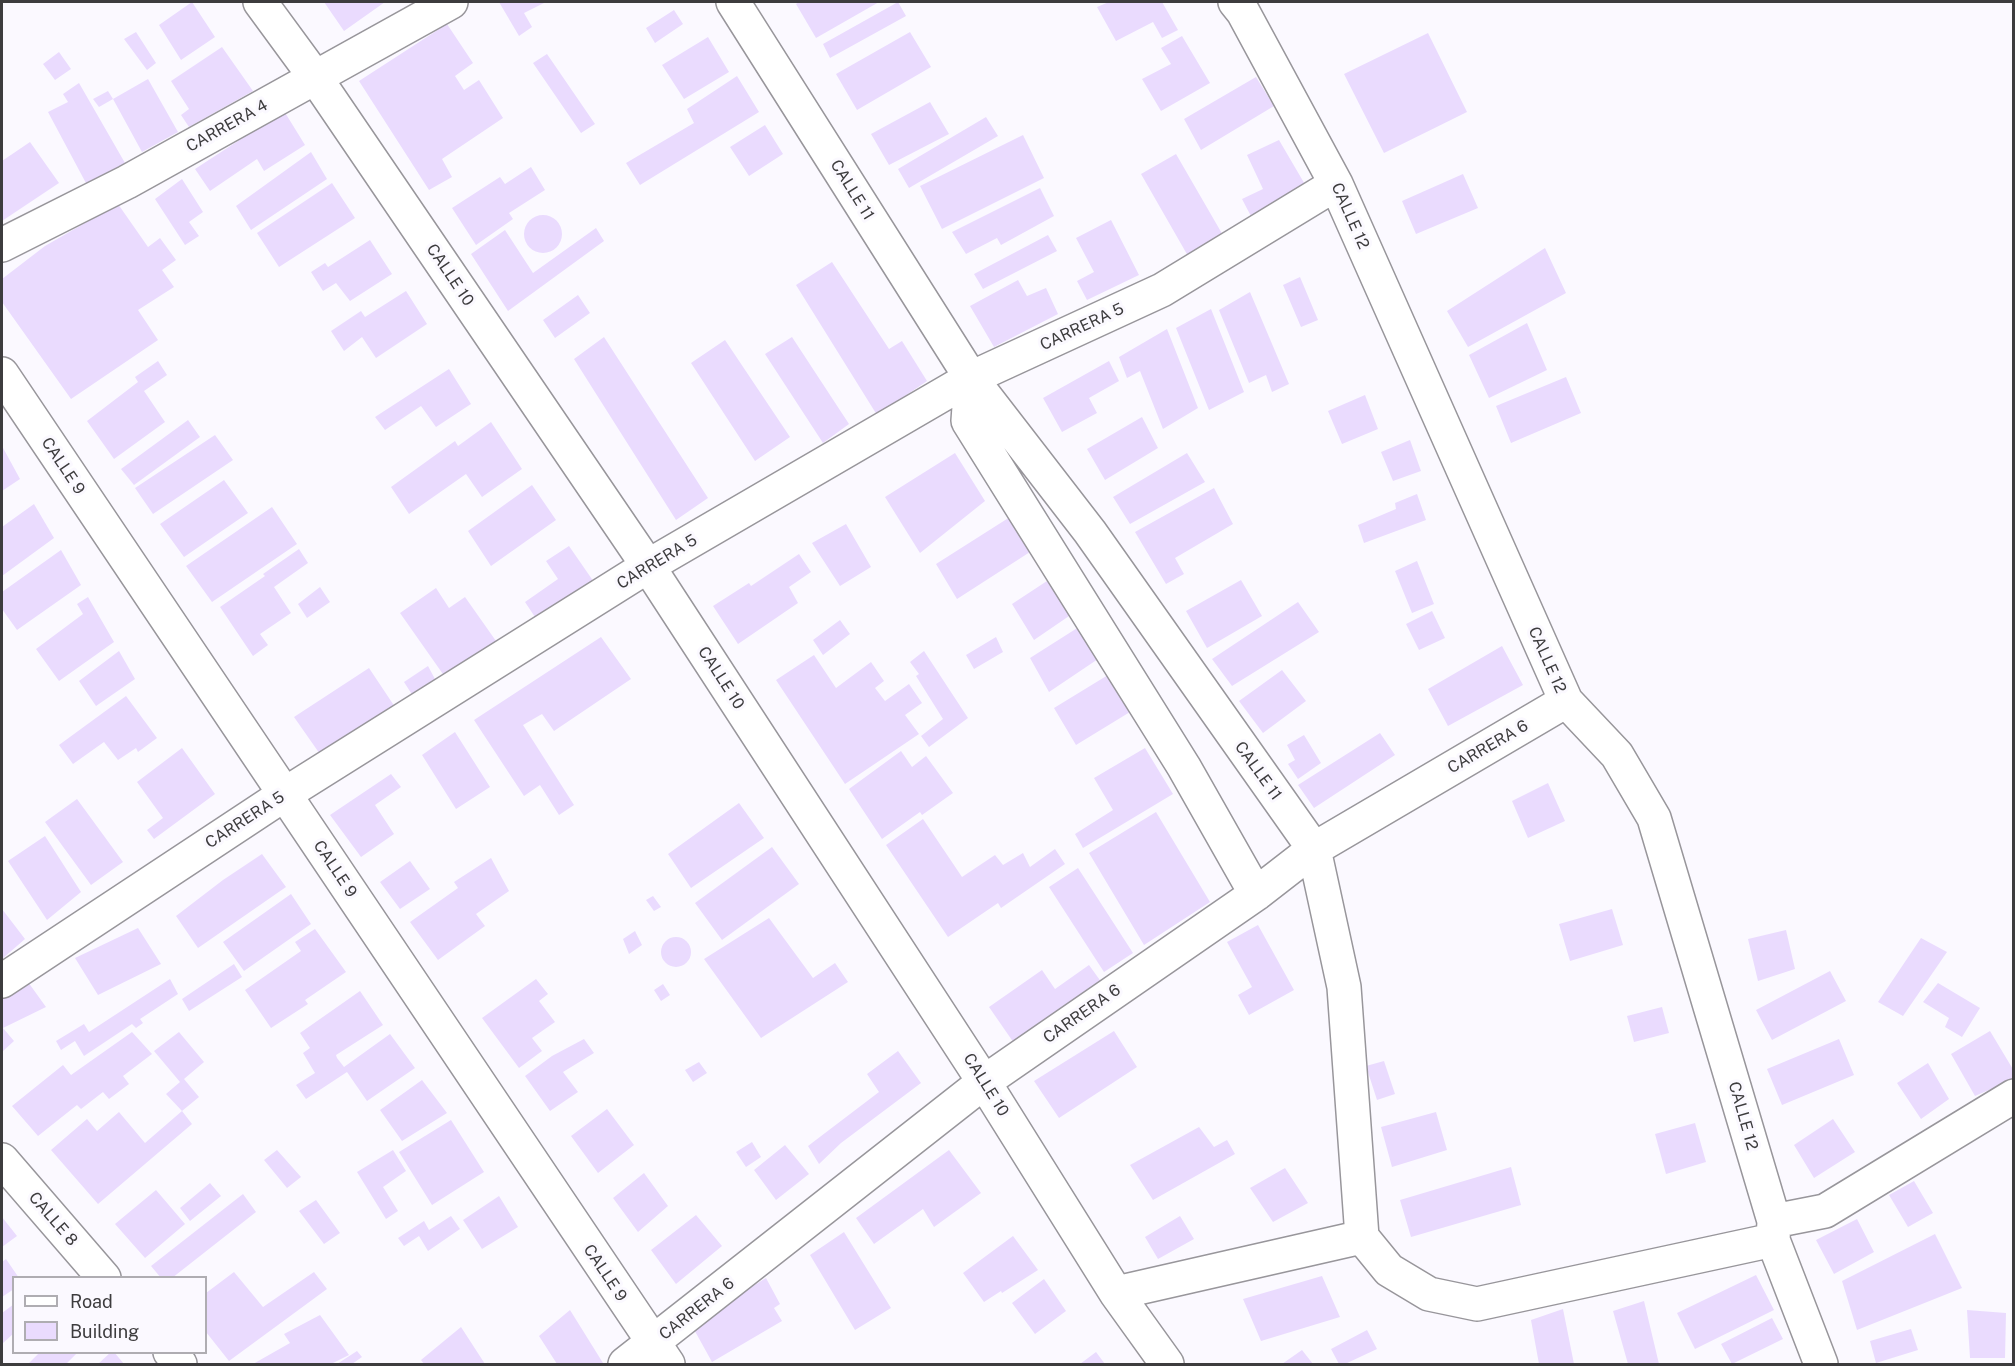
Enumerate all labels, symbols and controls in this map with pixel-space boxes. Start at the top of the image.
street label: CARRERA 4 [183,96,271,156]
street label: CALLE 11 [826,156,878,224]
street label: CALLE 12 [1327,180,1373,252]
street label: CALLE 10 [422,240,478,310]
street label: CARRERA 5 [1037,299,1127,355]
street label: CALLE 9 [37,434,89,498]
street label: CARRERA 5 [613,531,701,593]
street label: CALLE 12 [1524,624,1570,696]
street label: CALLE 10 [694,643,748,713]
street label: CARRERA 6 [1444,716,1532,778]
street label: CALLE 11 [1230,738,1286,804]
street label: CARRERA 5 [202,787,288,853]
street label: CALLE 9 [309,837,361,901]
street label: CARRERA 6 [1040,980,1124,1048]
street label: CALLE 10 [959,1050,1013,1120]
street label: CALLE 12 [1724,1079,1762,1153]
street label: CALLE 8 [24,1188,82,1250]
street label: CALLE 9 [579,1241,631,1305]
street label: CARRERA 6 [656,1274,738,1344]
legend [12,1276,207,1354]
text: Road [70,1291,113,1312]
text: Building [70,1321,139,1342]

